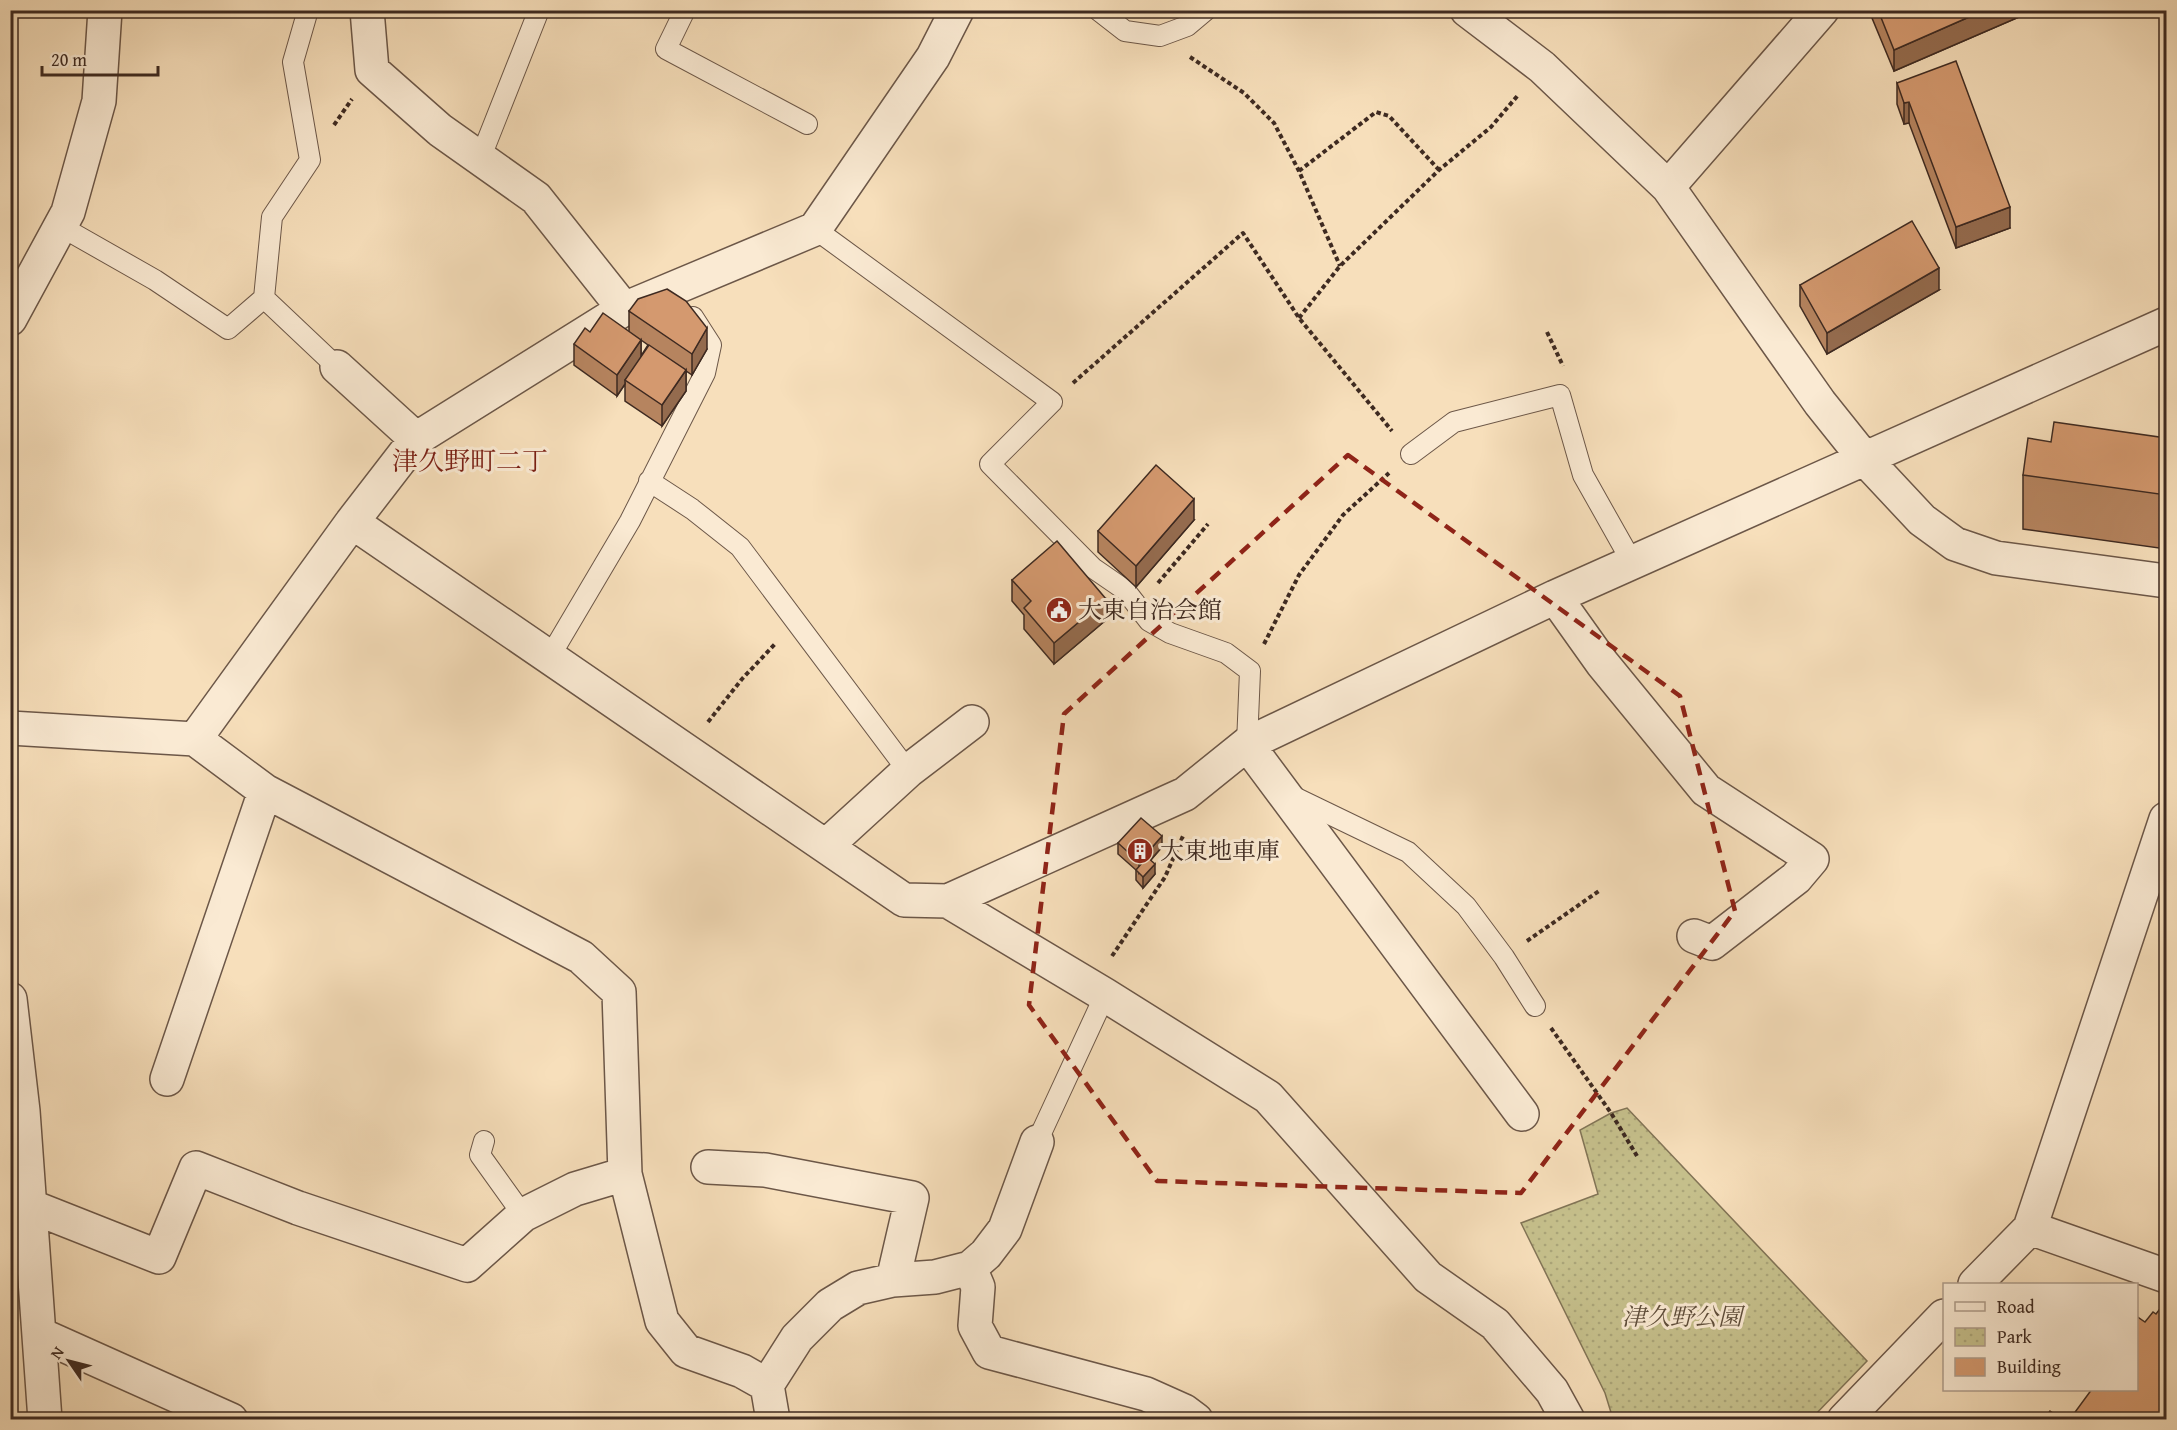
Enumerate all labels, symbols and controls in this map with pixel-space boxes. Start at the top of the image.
scale bar [42,39,158,77]
text: 20 m [51,46,87,73]
district label: 津久野町二丁 [392,441,548,480]
place label: 大東自治会館 [1078,592,1222,627]
public building icon: 大東自治会館 [1044,595,1074,625]
place label: 大東地車庫 [1160,833,1280,868]
building icon: 大東地車庫 [1125,836,1155,866]
legend [1943,1283,2138,1391]
text: Road [1997,1293,2035,1320]
park label: 津久野公園 [1622,1299,1746,1334]
text: Park [1997,1323,2033,1350]
north arrow [39,1331,99,1391]
text: N [44,1341,70,1364]
text: Building [1997,1353,2061,1380]

